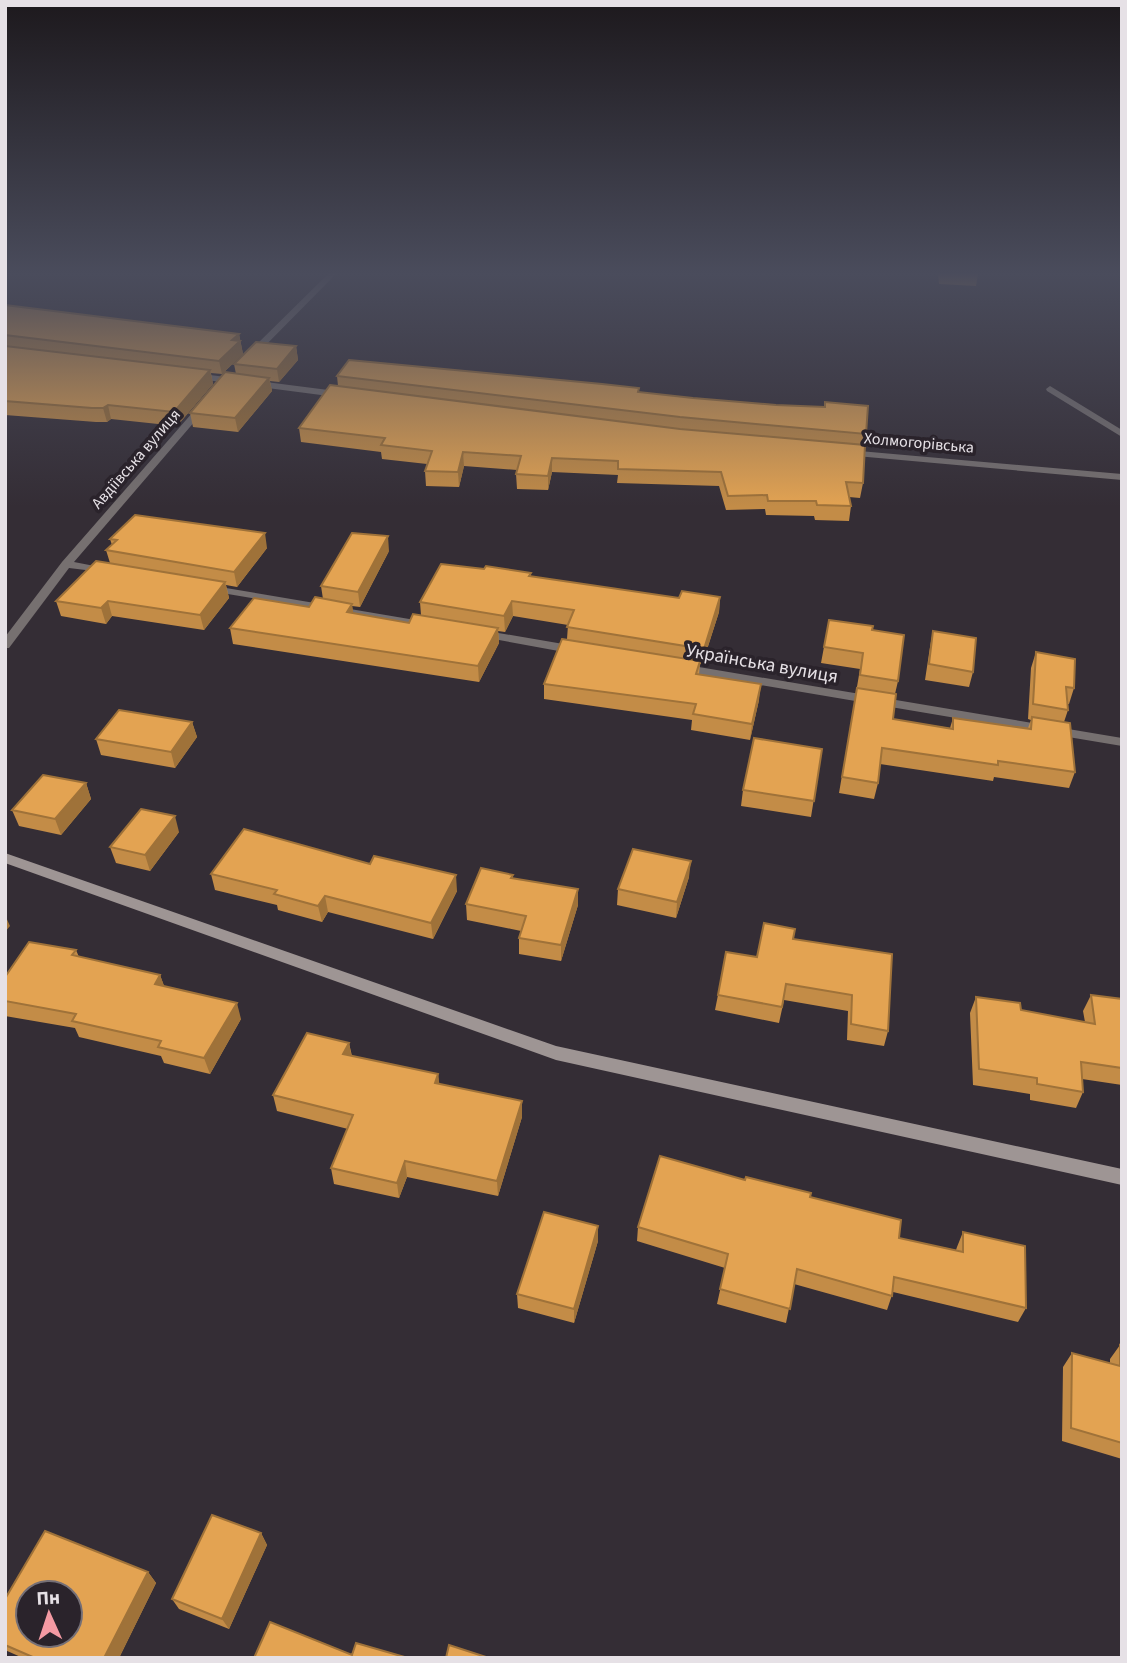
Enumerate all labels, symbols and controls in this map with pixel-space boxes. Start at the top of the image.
street label: Авдіївська вулиця [86,404,186,514]
street label: Холмогорівська [863,427,975,459]
street label: Українська вулиця [684,637,840,691]
north arrow [14,1579,84,1649]
text: Пн [36,1584,61,1613]

